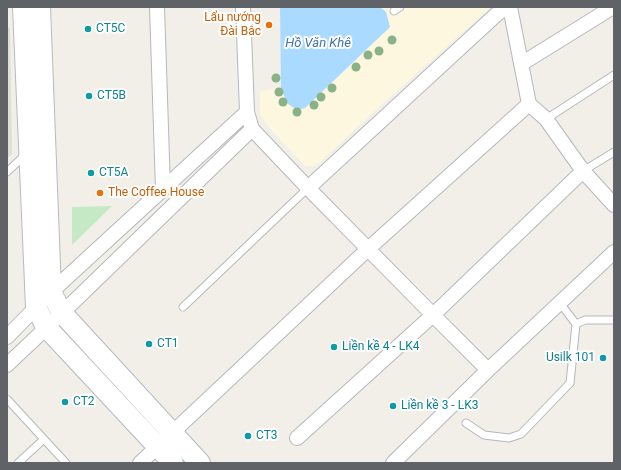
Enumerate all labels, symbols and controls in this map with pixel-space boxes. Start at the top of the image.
place label: Lẩu nướng Đài Bắc [204,11,261,39]
marker: Lẩu nướng Đài Bắc [264,20,274,30]
place label: CT5C [96,22,125,36]
marker: CT5C [83,24,93,34]
water label: Hồ Văn Khê [285,36,351,52]
place label: CT5B [97,89,126,103]
marker: CT5B [84,91,94,101]
place label: CT5A [99,166,128,180]
marker: CT5A [86,168,96,178]
place label: The Coffee House [108,186,204,200]
marker: The Coffee House [95,188,105,198]
place label: CT1 [157,337,179,351]
marker: CT1 [144,339,154,349]
place label: Liền kề 4 - LK4 [342,340,419,354]
marker: Liền kề 4 - LK4 [329,342,339,352]
place label: Usilk 101 [546,351,595,365]
marker: Usilk 101 [598,353,608,363]
place label: CT2 [73,395,95,409]
marker: CT2 [60,397,70,407]
place label: Liền kề 3 - LK3 [401,399,478,413]
marker: Liền kề 3 - LK3 [388,401,398,411]
place label: CT3 [256,429,278,443]
marker: CT3 [243,431,253,441]

